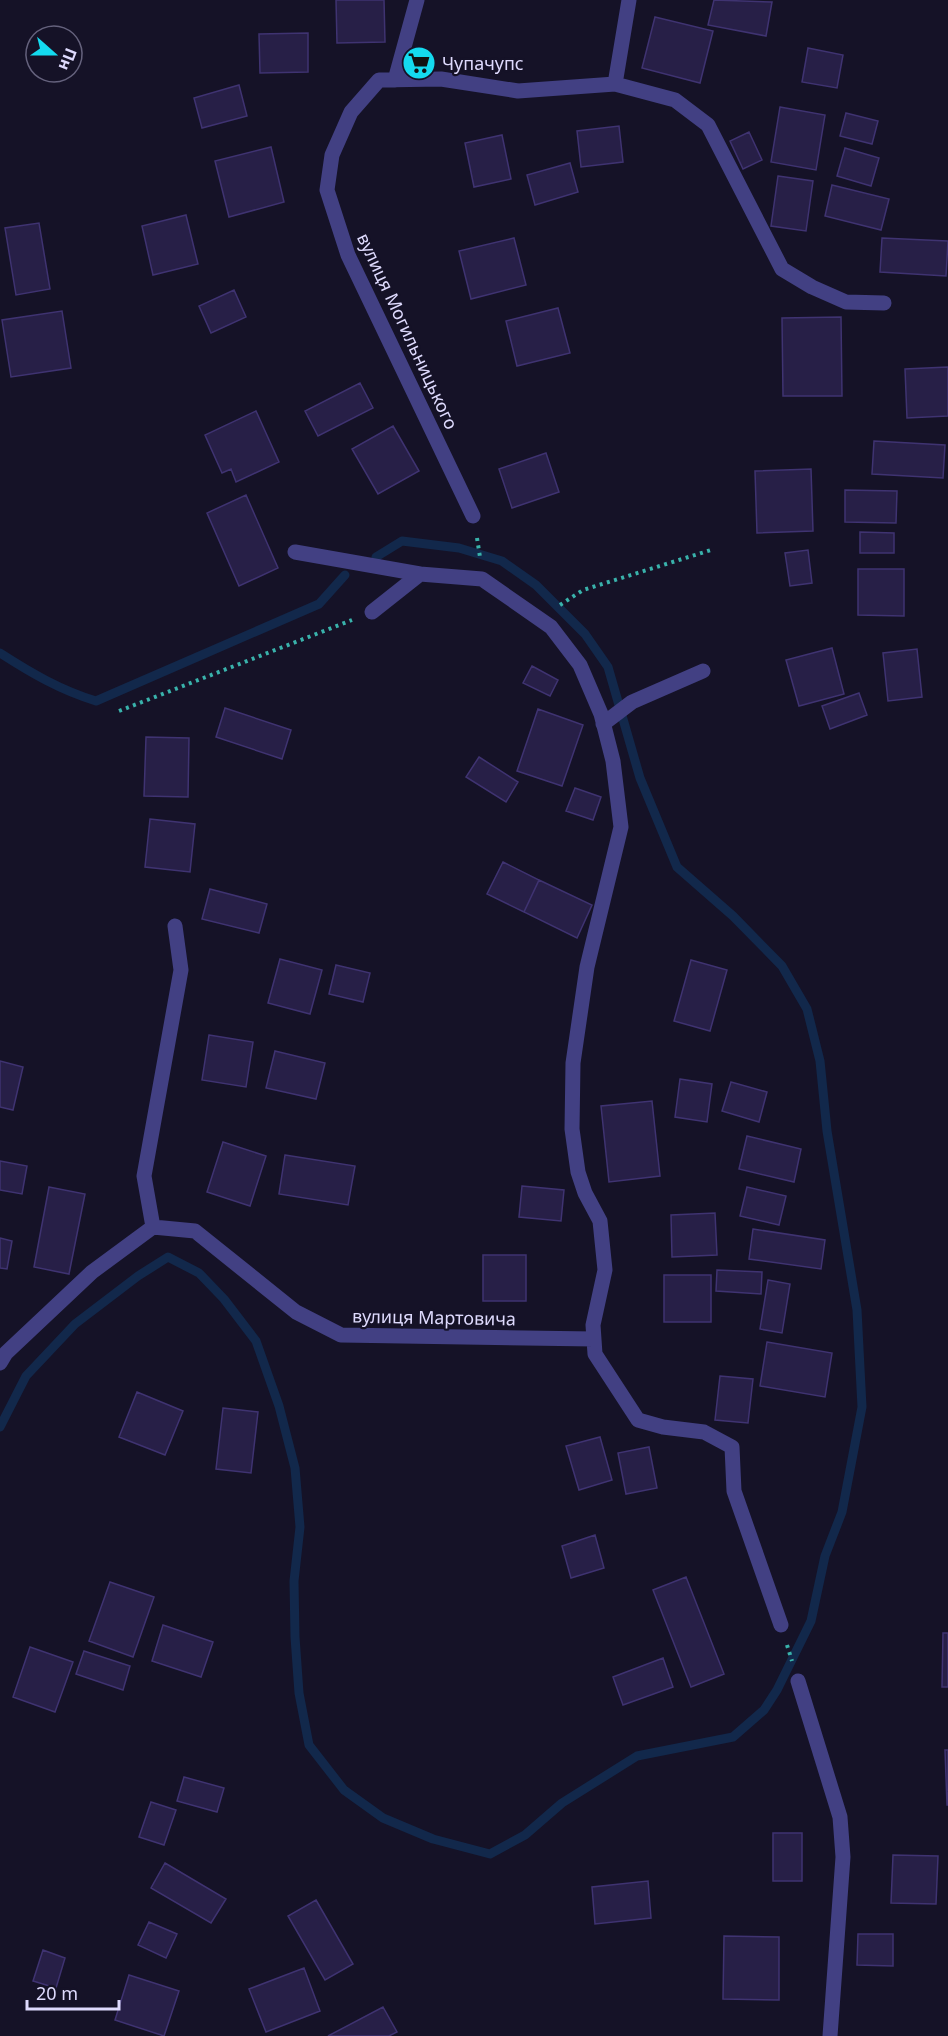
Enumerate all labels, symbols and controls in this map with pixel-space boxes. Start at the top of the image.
north arrow [24,24,84,84]
text: Пн [54,45,82,74]
supermarket icon: Чупачупс [401,45,437,81]
place label: Чупачупс [442,51,524,75]
street label: вулиця Могильницького [352,229,464,433]
street label: вулиця Мартовича [352,1304,516,1330]
scale bar [27,1973,118,2011]
text: 20 m [36,1981,78,2005]

